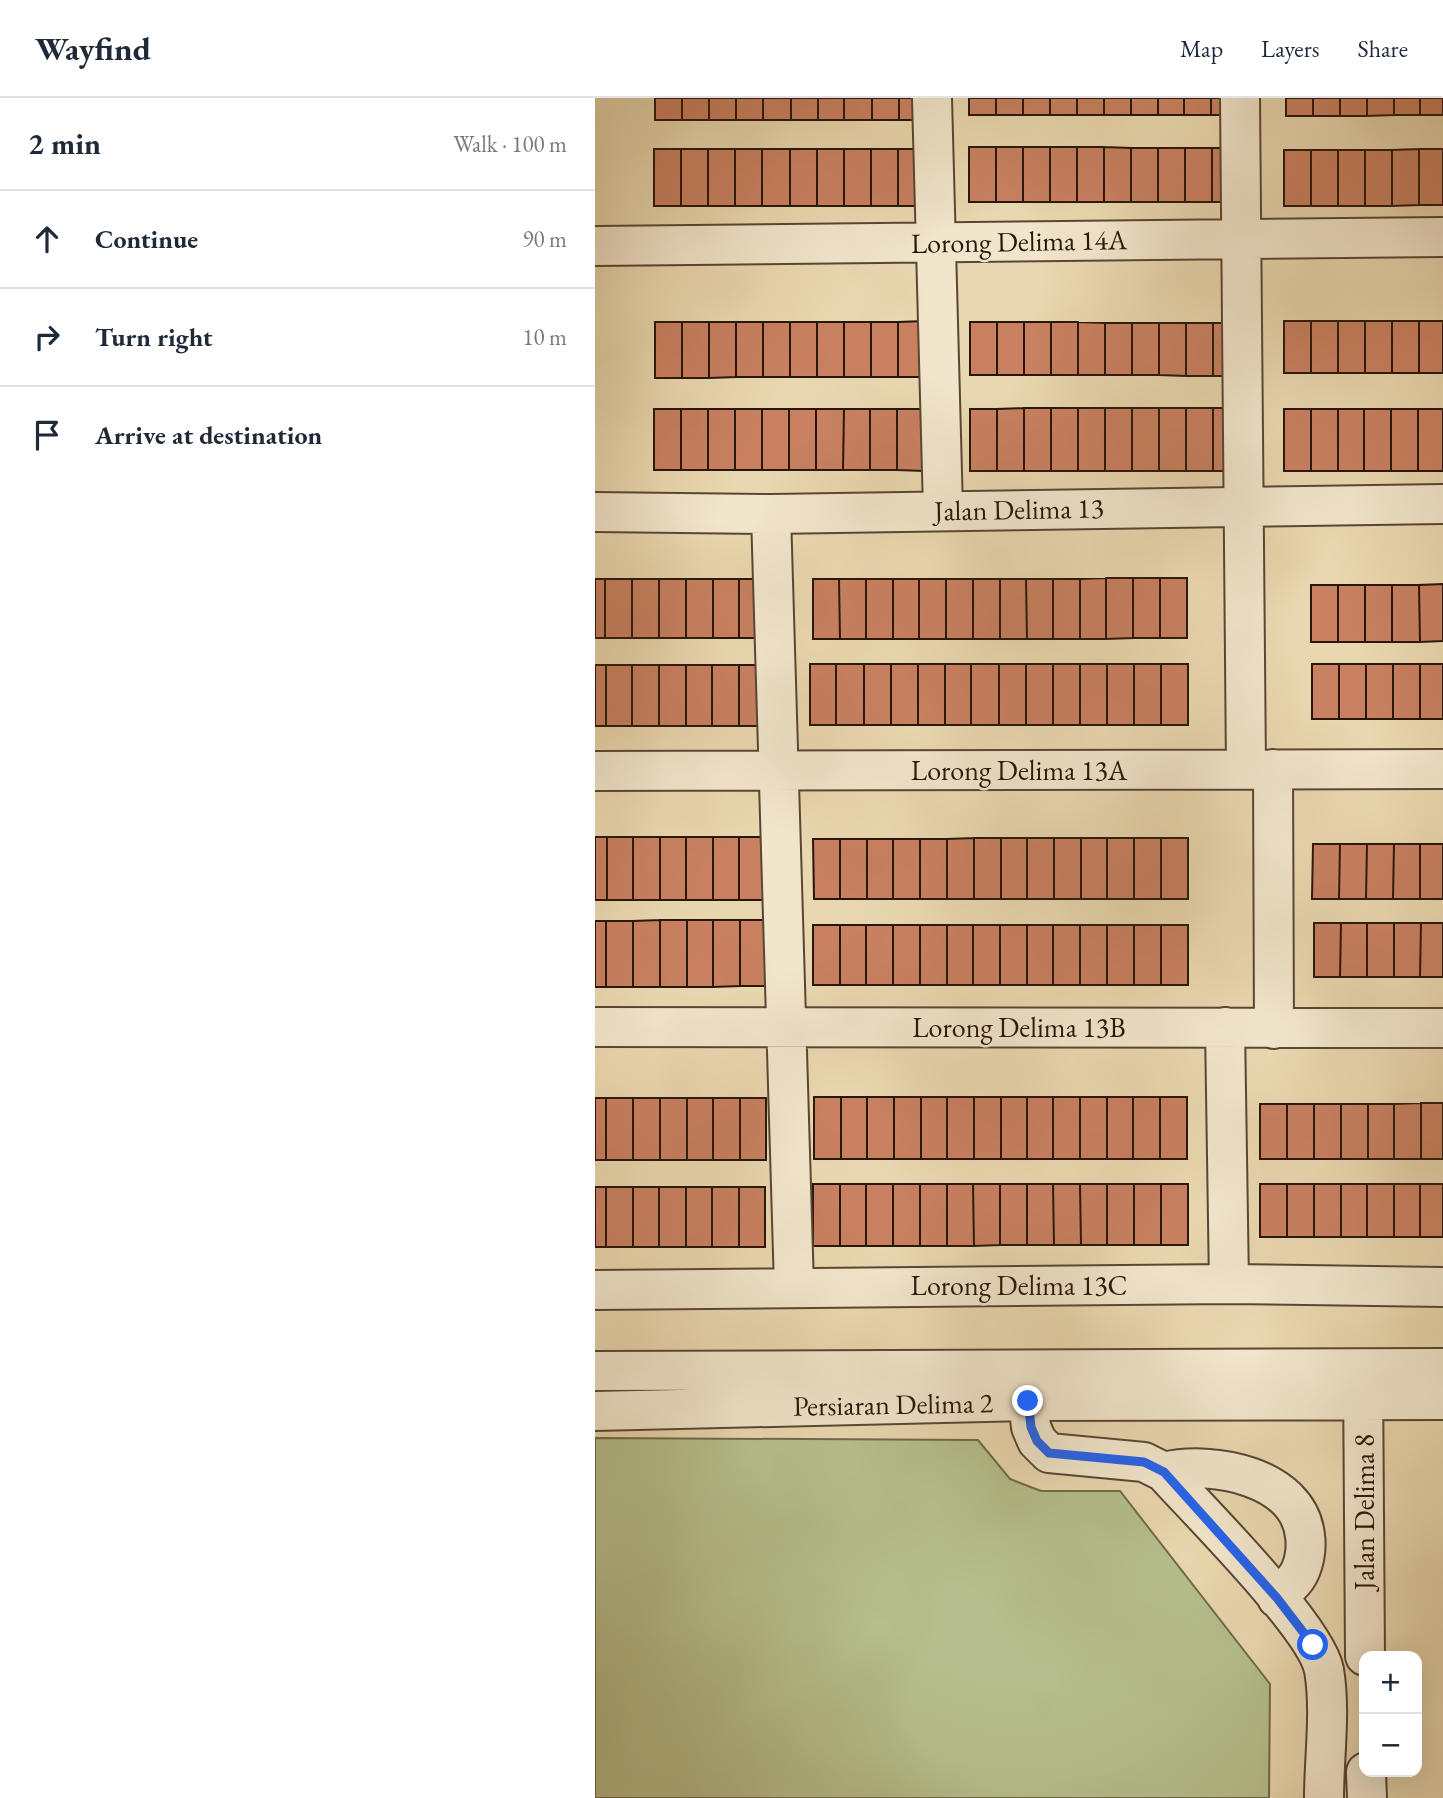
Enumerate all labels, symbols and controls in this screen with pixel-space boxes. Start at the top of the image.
text: Wayfind [35,27,151,70]
text: Map [1180,33,1223,64]
text: Layers [1261,33,1320,64]
text: Share [1358,33,1408,64]
text: 2 min [28,124,101,163]
text: Walk · 100 m [453,129,567,159]
icon: ahead [28,220,66,258]
street label: Lorong Delima 14A [910,221,1128,261]
text: Continue [95,222,198,256]
text: 90 m [522,224,567,254]
icon: right [28,318,66,356]
text: Turn right [95,320,213,354]
text: 10 m [522,322,567,352]
icon: arrive [28,416,66,454]
text: Arrive at destination [95,418,322,452]
street label: Jalan Delima 13 [932,490,1104,529]
street label: Lorong Delima 13A [911,752,1128,788]
street label: Lorong Delima 13B [912,1009,1126,1045]
street label: Lorong Delima 13C [911,1267,1127,1303]
street label: Persiaran Delima 2 [793,1384,994,1424]
route end [1012,1385,1043,1416]
street label: Jalan Delima 8 [1346,1434,1382,1592]
route start [1297,1629,1328,1660]
map controls [1359,1651,1422,1777]
button: + [1359,1651,1422,1714]
button: − [1359,1714,1422,1777]

